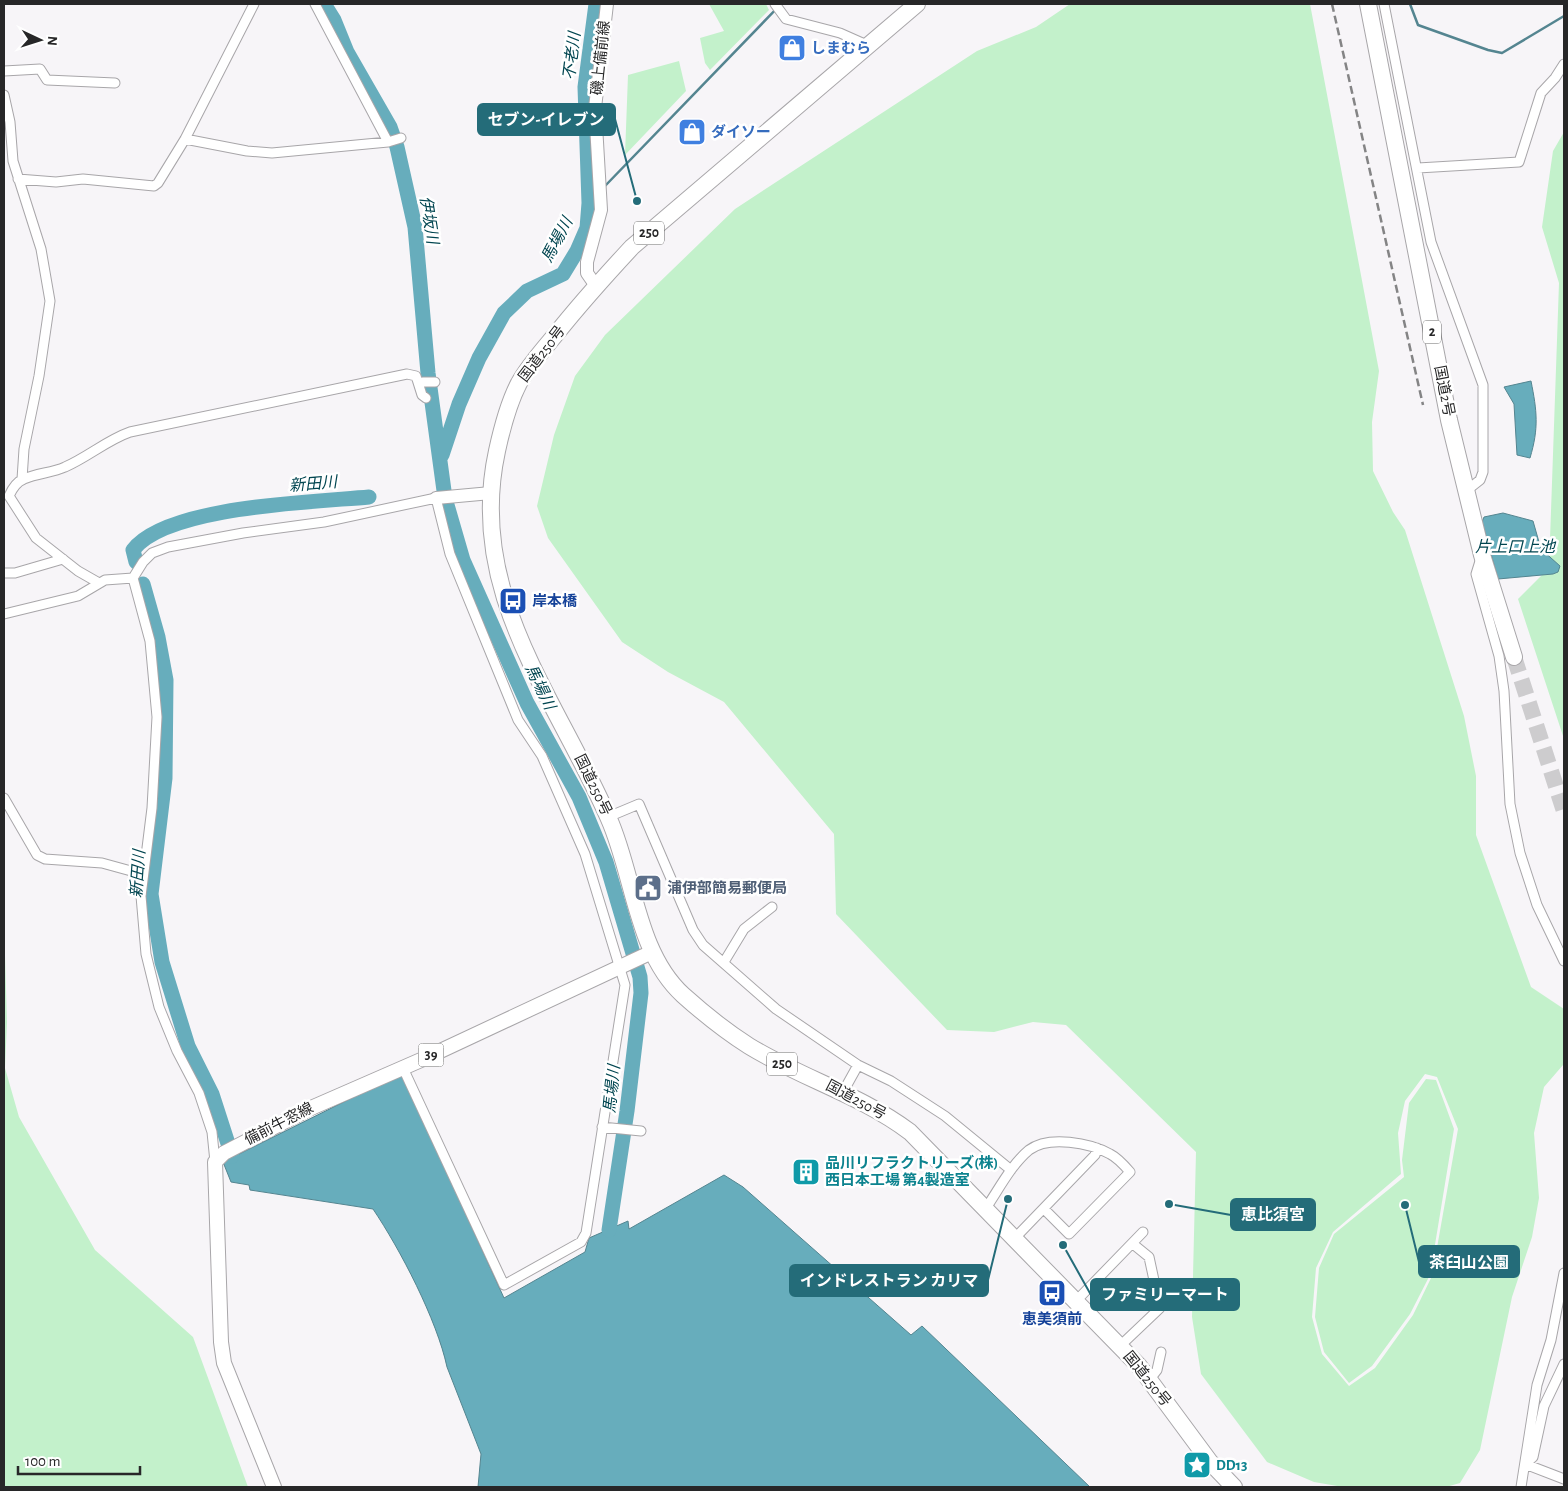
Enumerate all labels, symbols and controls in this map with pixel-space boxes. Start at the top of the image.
north arrow [15,15,65,65]
street label: 磯上備前線 [589,20,612,96]
water label: 不老川 [560,29,583,81]
shop icon: しまむら [777,33,807,63]
text: N [45,35,59,46]
place label: しまむら [811,40,871,56]
callout: セブン-イレブン [478,104,615,135]
text: セブン-イレブン [488,111,604,128]
shop icon: ダイソー [677,117,707,147]
place label: ダイソー [711,124,771,140]
water label: 伊坂川 [417,195,442,247]
water label: 馬場川 [538,213,576,265]
road number: 250 [634,222,664,244]
road number: 2 [1423,321,1441,344]
street label: 国道250号 [515,323,568,385]
street label: 国道2号 [1432,364,1457,418]
water label: 新田川 [288,473,340,494]
water label: 片上口上池 [1475,538,1557,555]
bus stop icon: 岸本橋 [498,586,528,616]
place label: 岸本橋 [532,593,578,609]
water label: 馬場川 [522,661,559,714]
street label: 国道250号 [572,752,615,818]
water label: 新田川 [127,847,148,899]
public building icon: 浦伊部簡易郵便局 [633,873,663,903]
place label: 浦伊部簡易郵便局 [667,879,787,896]
road number: 39 [418,1044,444,1066]
road number: 250 [767,1052,797,1076]
water label: 馬場川 [601,1062,623,1114]
street label: 国道250号 [823,1077,889,1122]
street label: 備前牛窓線 [242,1099,316,1148]
place label: 品川リフラクトリーズ(株) 西日本工場 第4製造室 [825,1154,998,1188]
building icon: 品川リフラクトリーズ(株) 西日本工場 第4製造室 [791,1157,821,1187]
callout: 恵比須宮 [1231,1199,1315,1230]
text: 恵比須宮 [1241,1206,1305,1223]
callout: 茶臼山公園 [1419,1246,1519,1277]
text: 茶臼山公園 [1429,1254,1509,1271]
callout: インドレストラン カリマ [790,1265,988,1296]
text: インドレストラン カリマ [800,1273,978,1289]
bus stop icon: 恵美須前 [1037,1278,1067,1308]
callout: ファミリーマート [1091,1279,1239,1310]
text: ファミリーマート [1101,1287,1229,1303]
place label: 恵美須前 [1022,1310,1082,1327]
street label: 国道250号 [1120,1348,1174,1409]
scale bar [18,1444,140,1476]
place icon: DD13 [1182,1450,1212,1480]
text: 100 m [25,1454,60,1469]
place label: DD13 [1216,1458,1247,1473]

